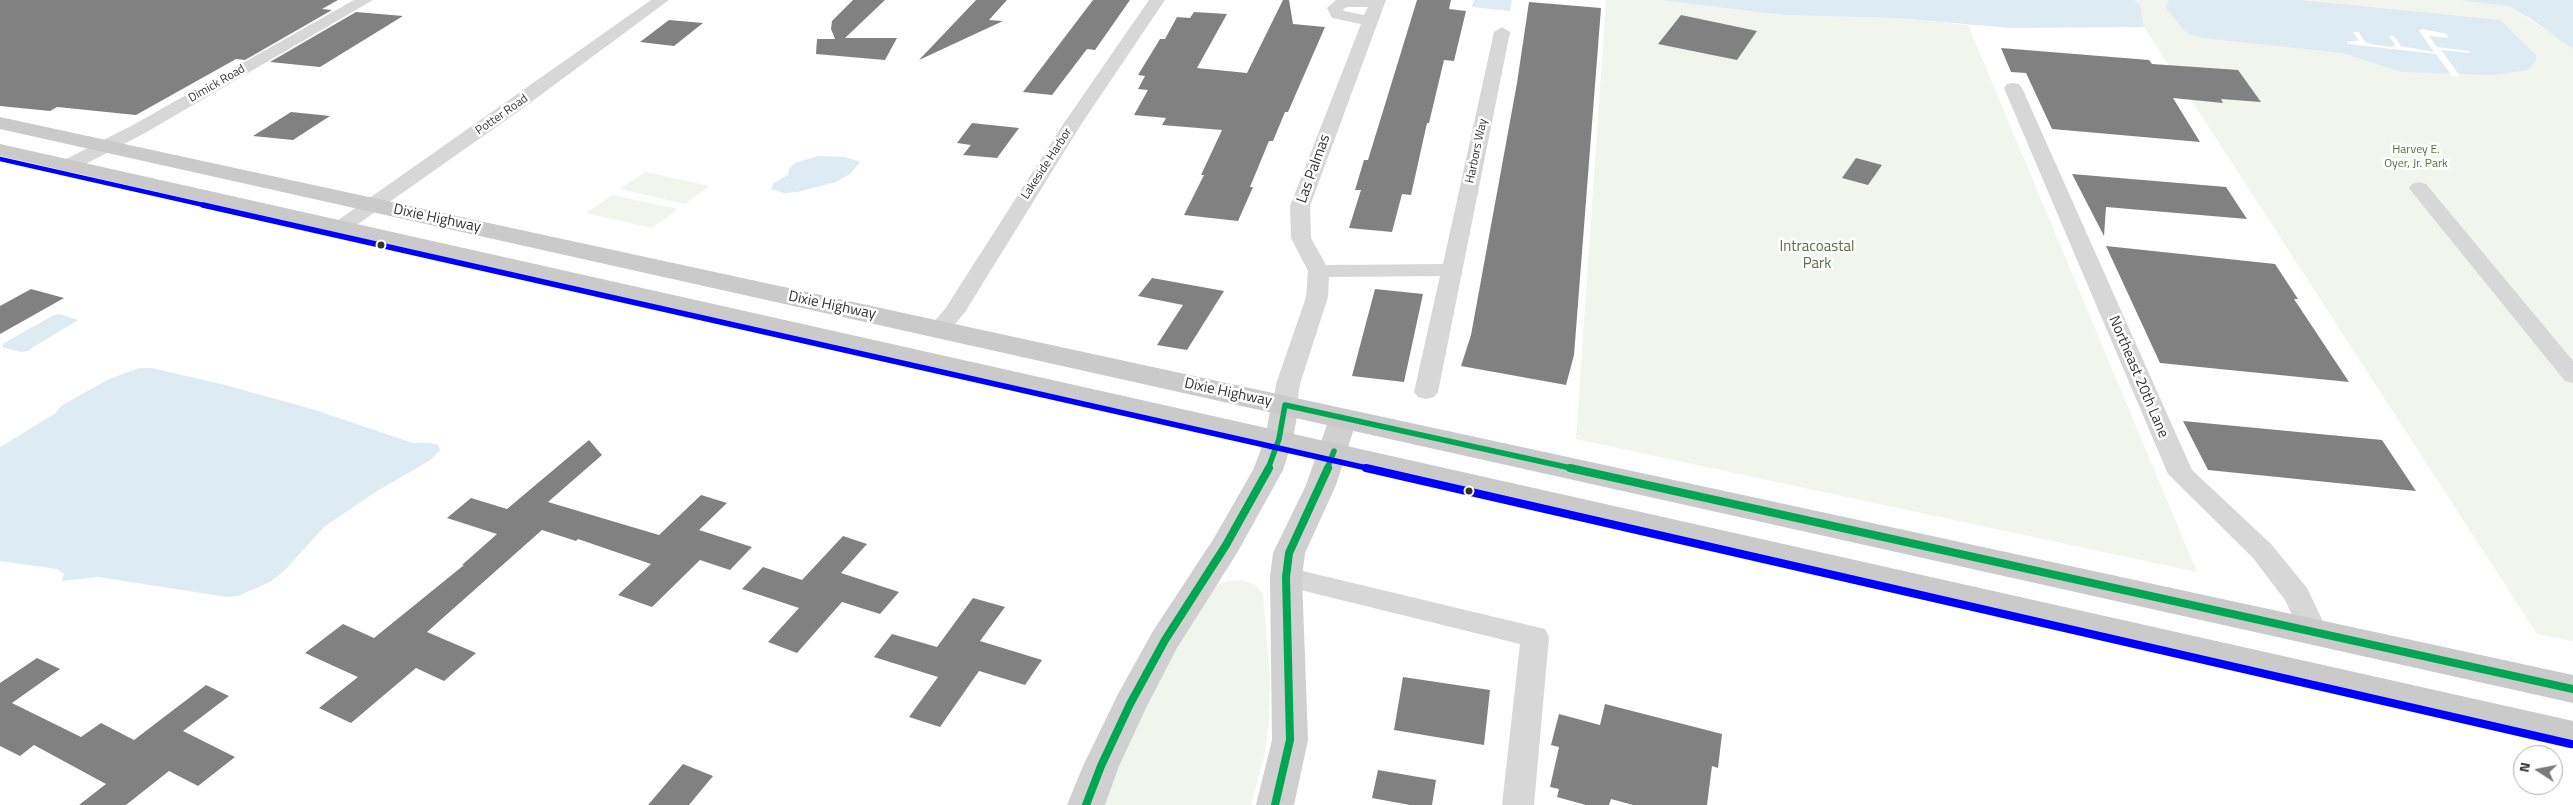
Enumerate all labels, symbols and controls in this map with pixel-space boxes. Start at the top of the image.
street label: Dimick Road [186,62,248,106]
street label: Potter Road [473,92,531,138]
street label: Harbors Way [1463,117,1491,185]
street label: Lakeside Harbor [1019,126,1075,202]
street label: Las Palmas [1293,132,1335,206]
park label: Harvey E. Oyer, Jr. Park [2384,143,2448,171]
street label: Dixie Highway [392,201,482,237]
park label: Intracoastal Park [1780,238,1854,273]
unlabelled marker [376,240,386,250]
street label: Dixie Highway [787,288,877,324]
street label: Northeast 20th Lane [2104,313,2172,441]
street label: Dixie Highway [1183,375,1273,411]
unlabelled marker [1464,486,1474,496]
north arrow [2513,745,2563,795]
text: N [2513,760,2535,774]

